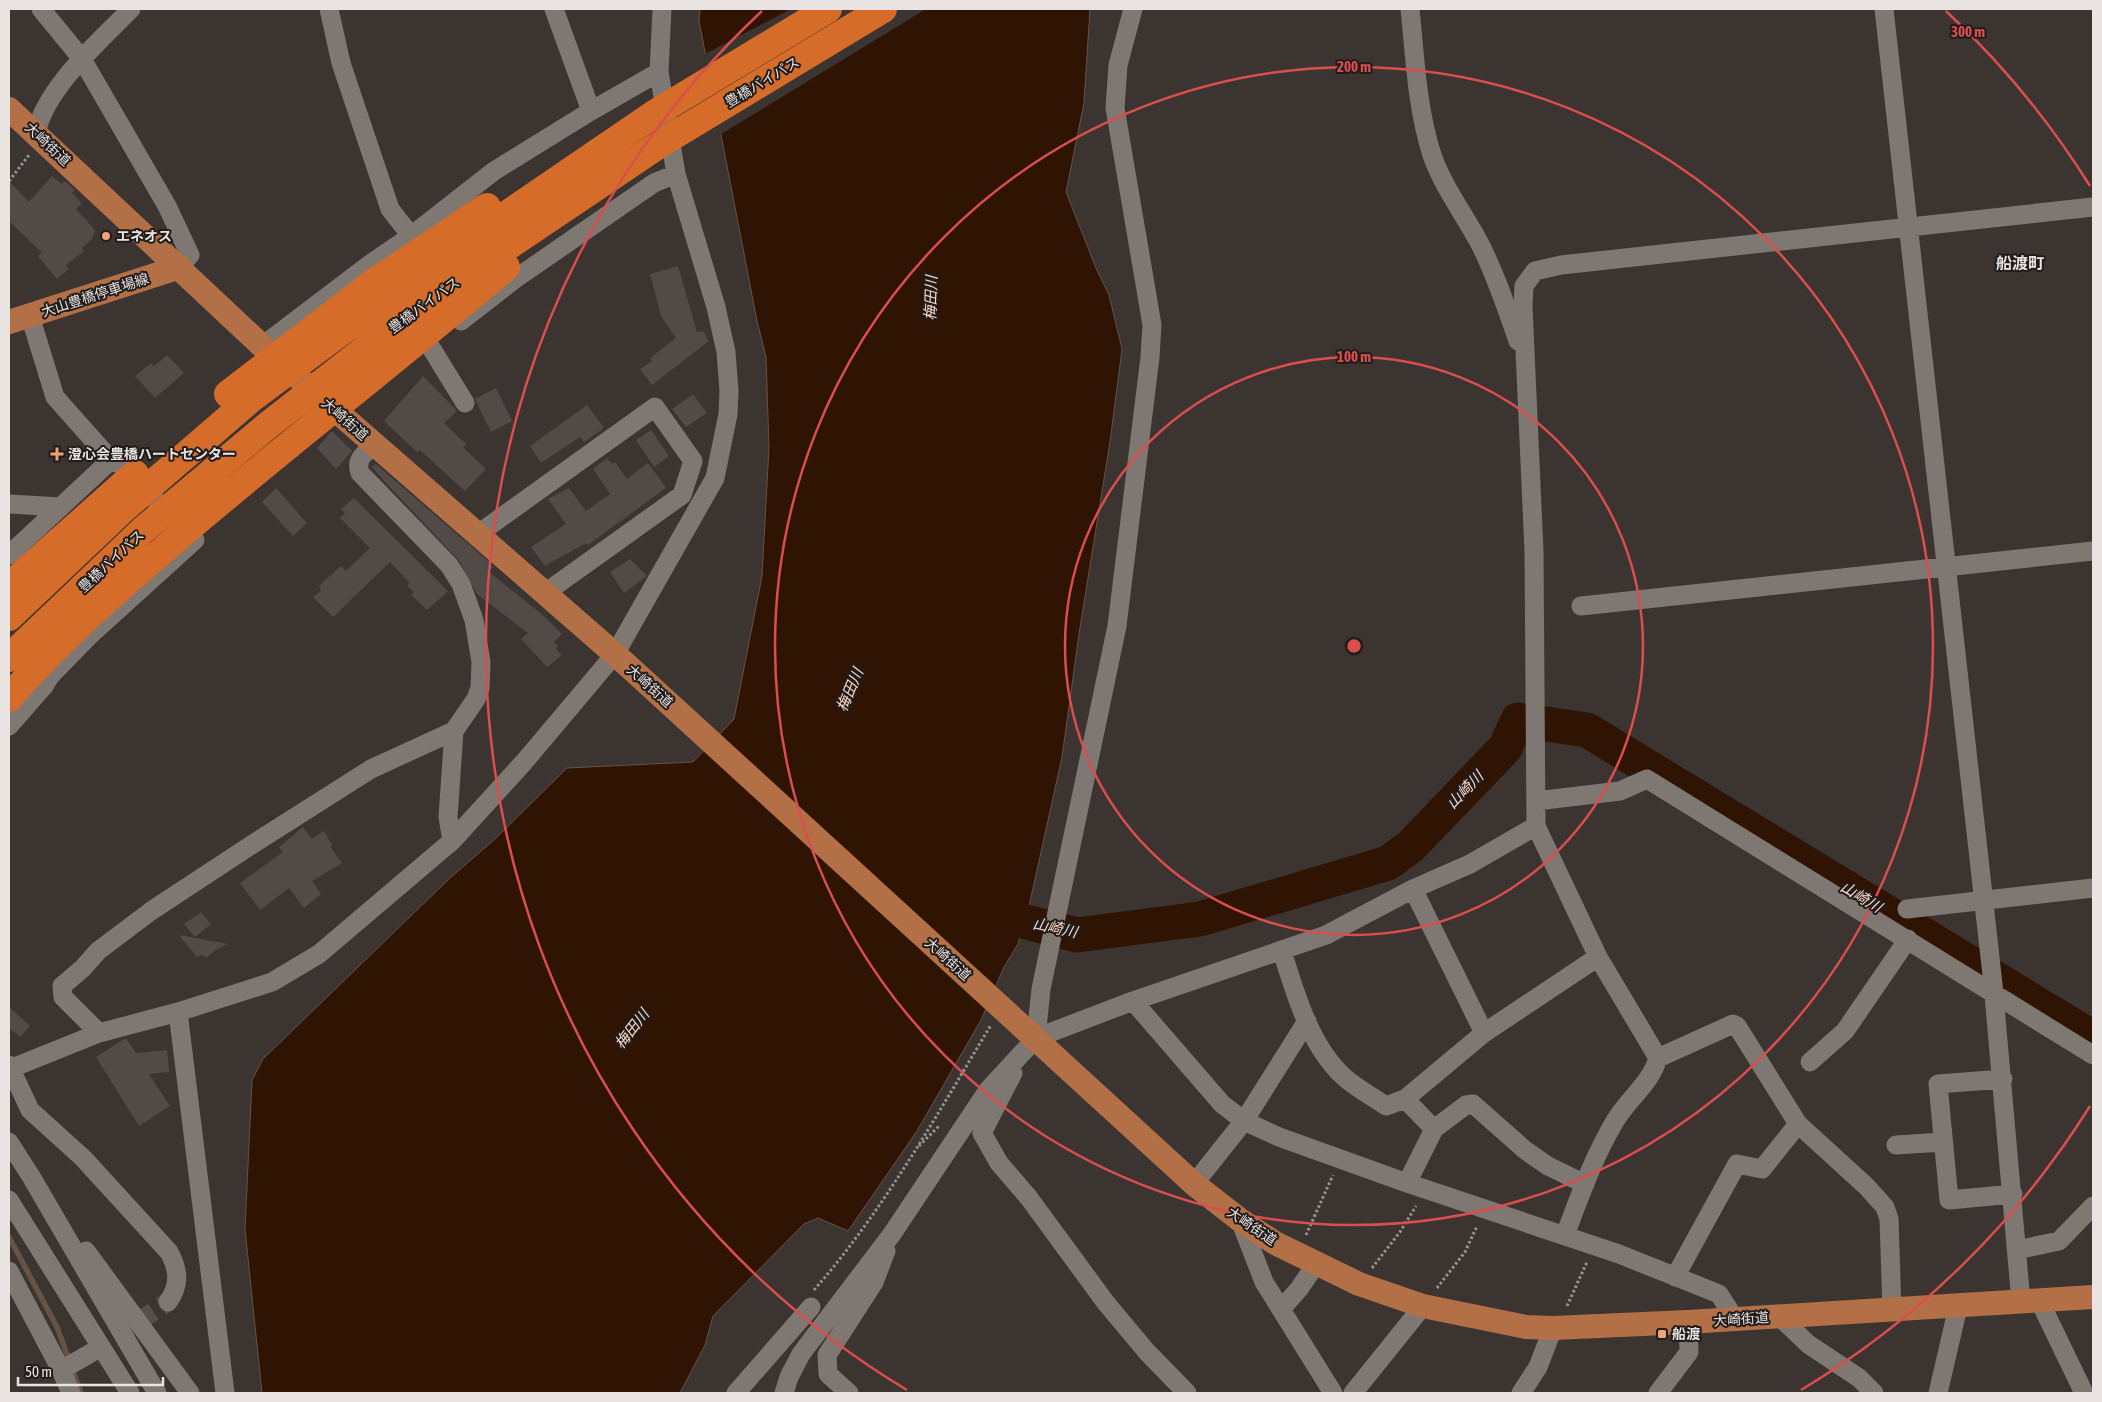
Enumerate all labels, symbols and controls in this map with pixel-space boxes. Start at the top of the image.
text: 300 m [1951,23,1985,40]
street label: 豊橋バイパス [722,54,802,110]
text: 200 m [1337,58,1371,75]
street label: 大崎街道 [22,119,74,169]
place label: エネオス [116,228,172,244]
marker: エネオス [100,230,112,242]
district label: 船渡町 [1996,254,2044,272]
street label: 大山豊橋停車場線 [39,270,151,320]
water label: 梅田川 [921,273,940,321]
street label: 豊橋バイパス [385,274,463,336]
text: 100 m [1337,348,1371,365]
street label: 大崎街道 [319,395,371,443]
place label: 澄心会豊橋ハートセンター [68,446,236,462]
marker: 澄心会豊橋ハートセンター [50,447,64,461]
street label: 豊橋バイパス [75,527,147,595]
centre of rings [1345,637,1363,655]
street label: 大崎街道 [624,661,676,711]
water label: 梅田川 [833,664,867,714]
water label: 山崎川 [1443,766,1488,812]
water label: 山崎川 [1838,878,1887,916]
water label: 山崎川 [1031,915,1081,941]
street label: 大崎街道 [922,934,974,984]
water label: 梅田川 [611,1004,653,1052]
street label: 大崎街道 [1224,1204,1280,1248]
street label: 大崎街道 [1713,1309,1769,1329]
place label: 船渡 [1672,1326,1701,1342]
marker: 船渡 [1656,1328,1668,1340]
scale bar [18,1354,162,1386]
text: 50 m [25,1363,52,1380]

